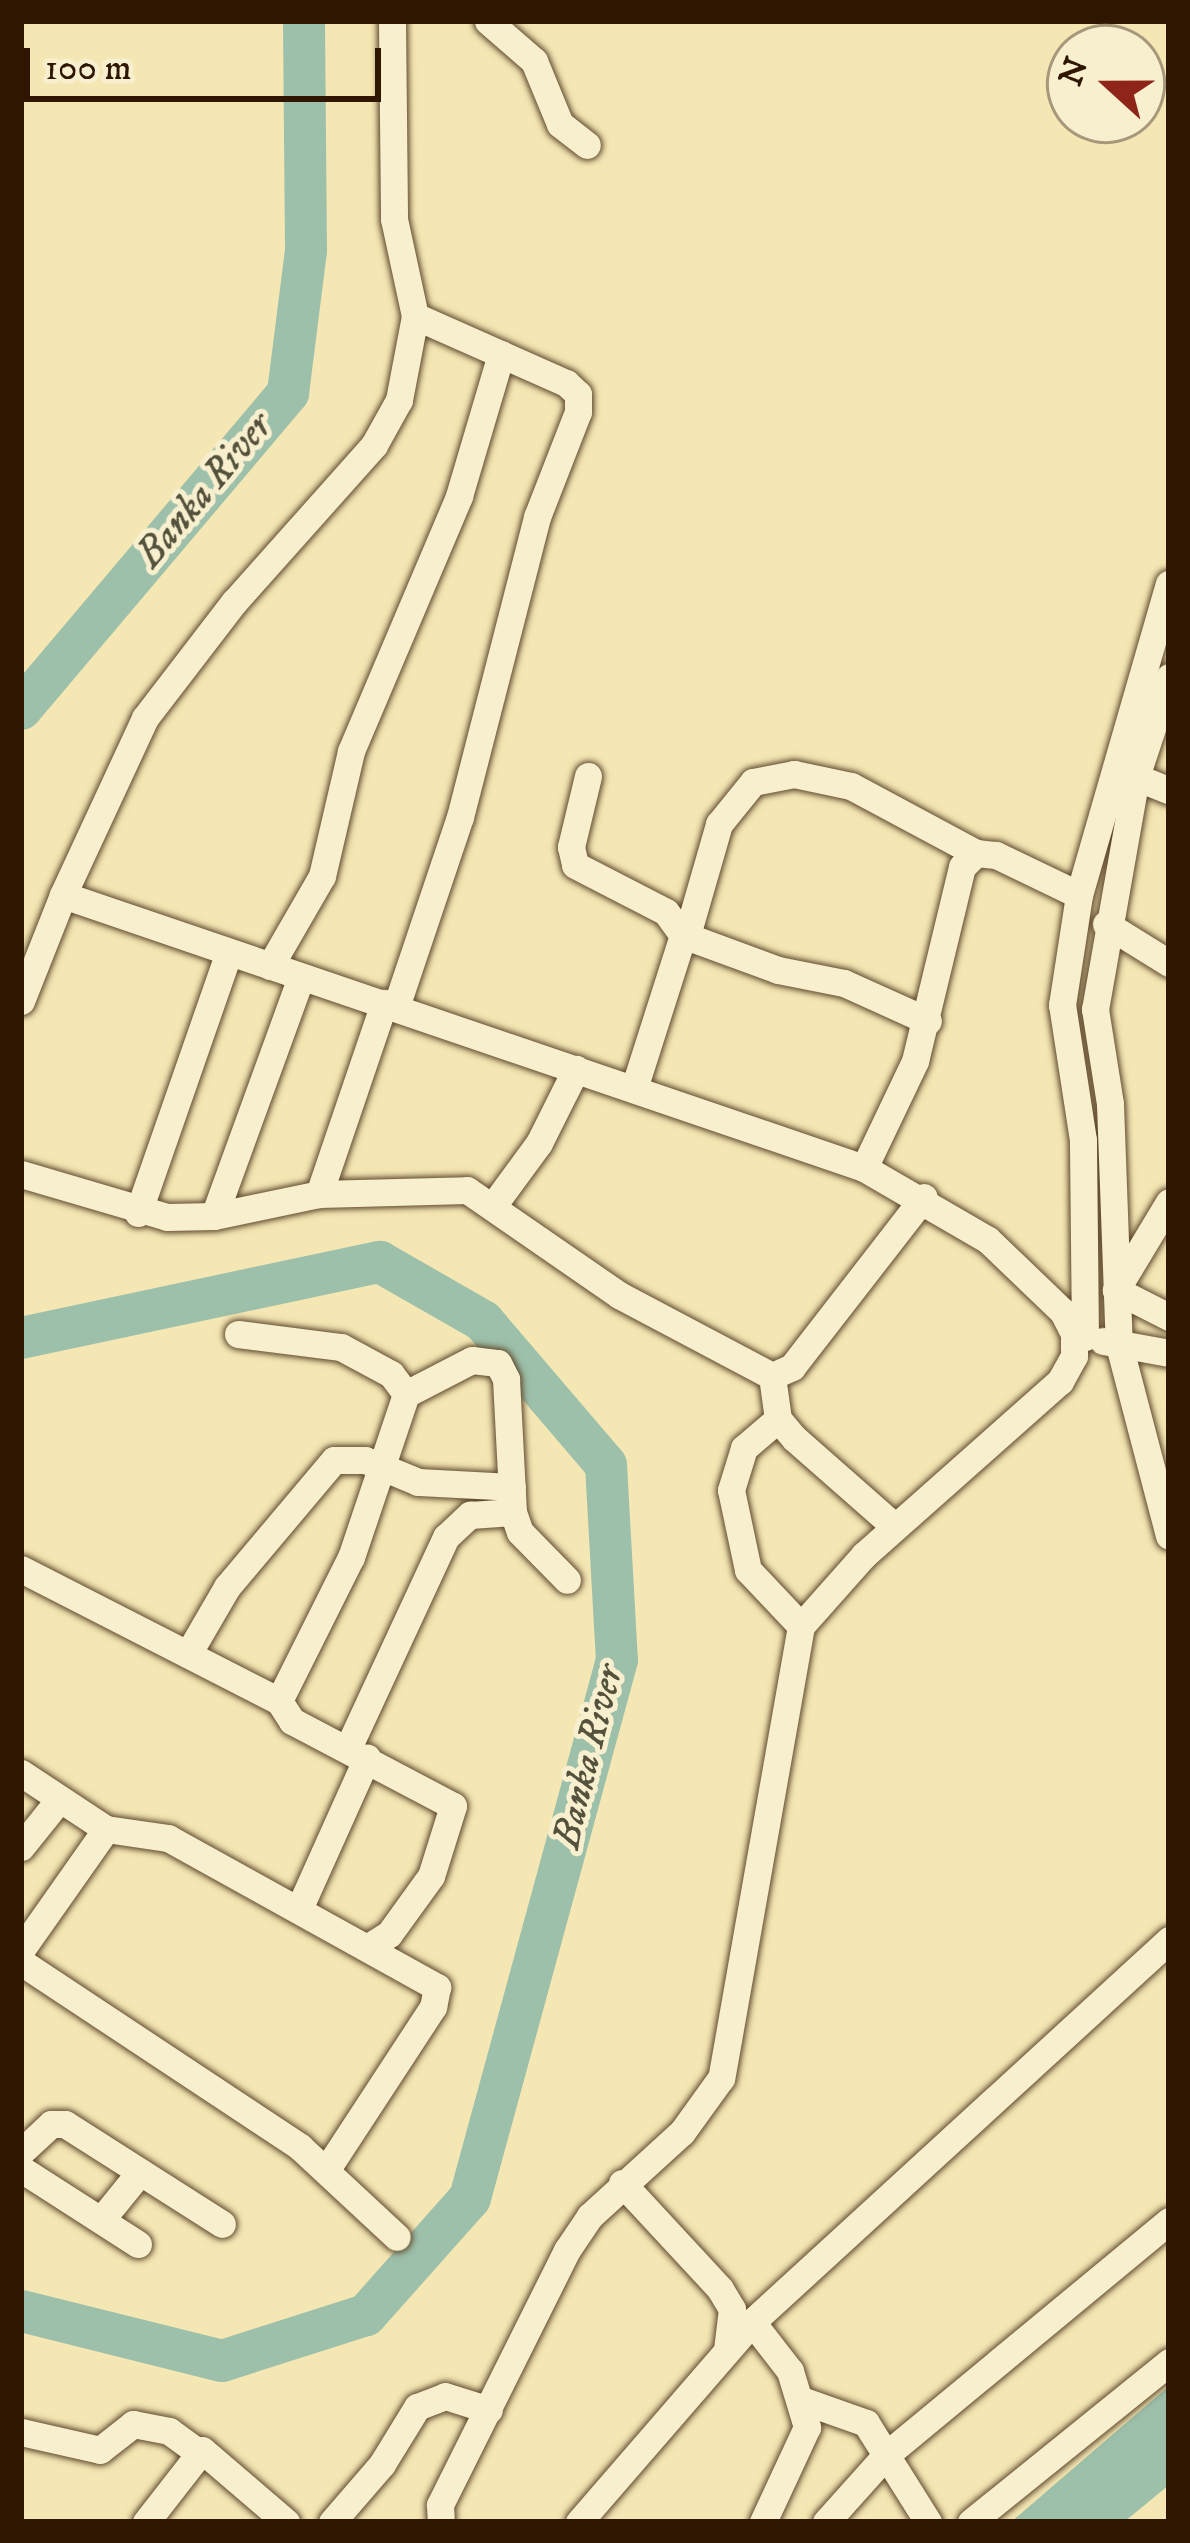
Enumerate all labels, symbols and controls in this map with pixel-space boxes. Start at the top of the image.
scale bar [30,24,387,98]
north arrow [1046,24,1166,144]
text: 100 m [45,46,132,91]
text: N [1051,52,1099,92]
water label: Banka River [127,404,283,578]
water label: Banka River [544,1661,634,1853]

